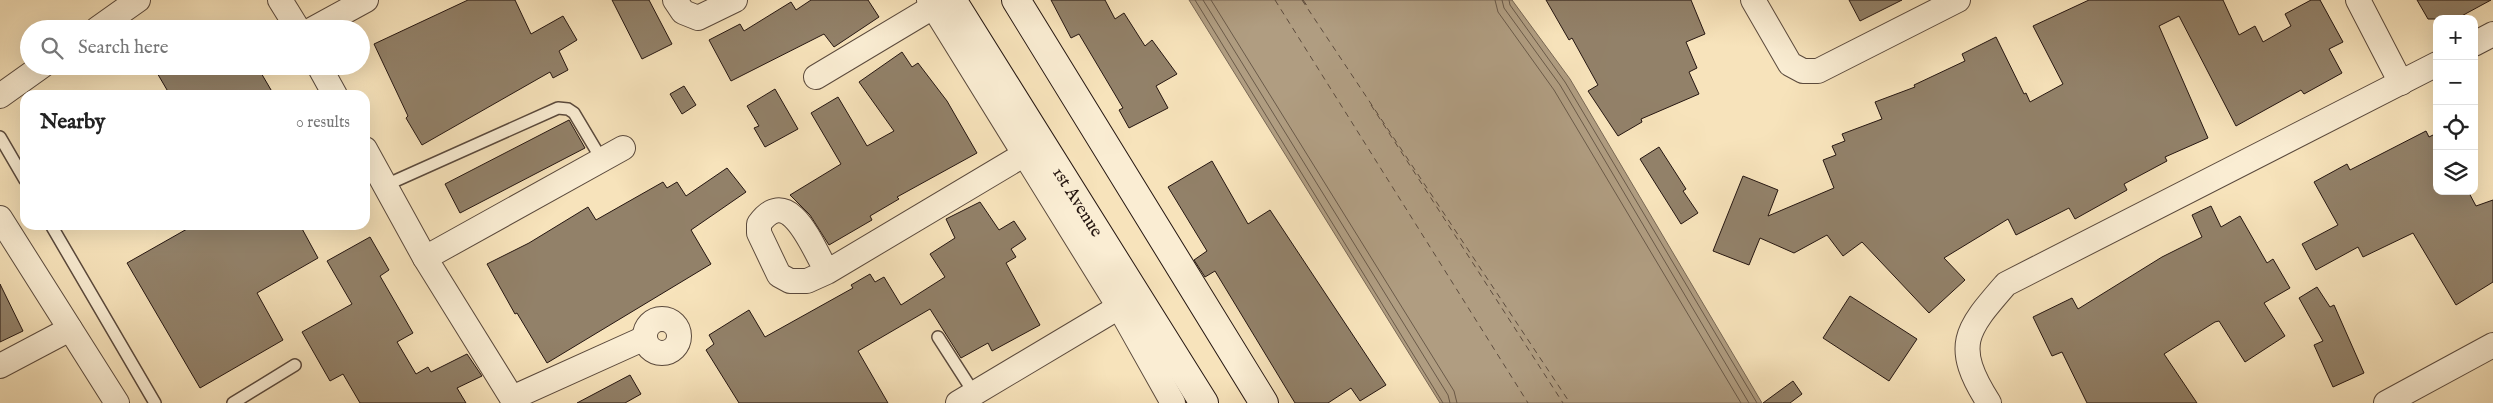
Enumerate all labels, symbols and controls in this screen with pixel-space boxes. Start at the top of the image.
map controls [2433,15,2478,195]
button: + [2433,15,2478,60]
search box [20,20,370,75]
icon: search [38,34,66,62]
text: Search here [78,36,169,60]
button: − [2433,60,2478,105]
button: locate [2433,105,2478,150]
text: Nearby [40,109,105,136]
text: 0 results [296,113,350,133]
button: layers [2433,150,2478,195]
street label: 1st Avenue [1046,163,1107,242]

